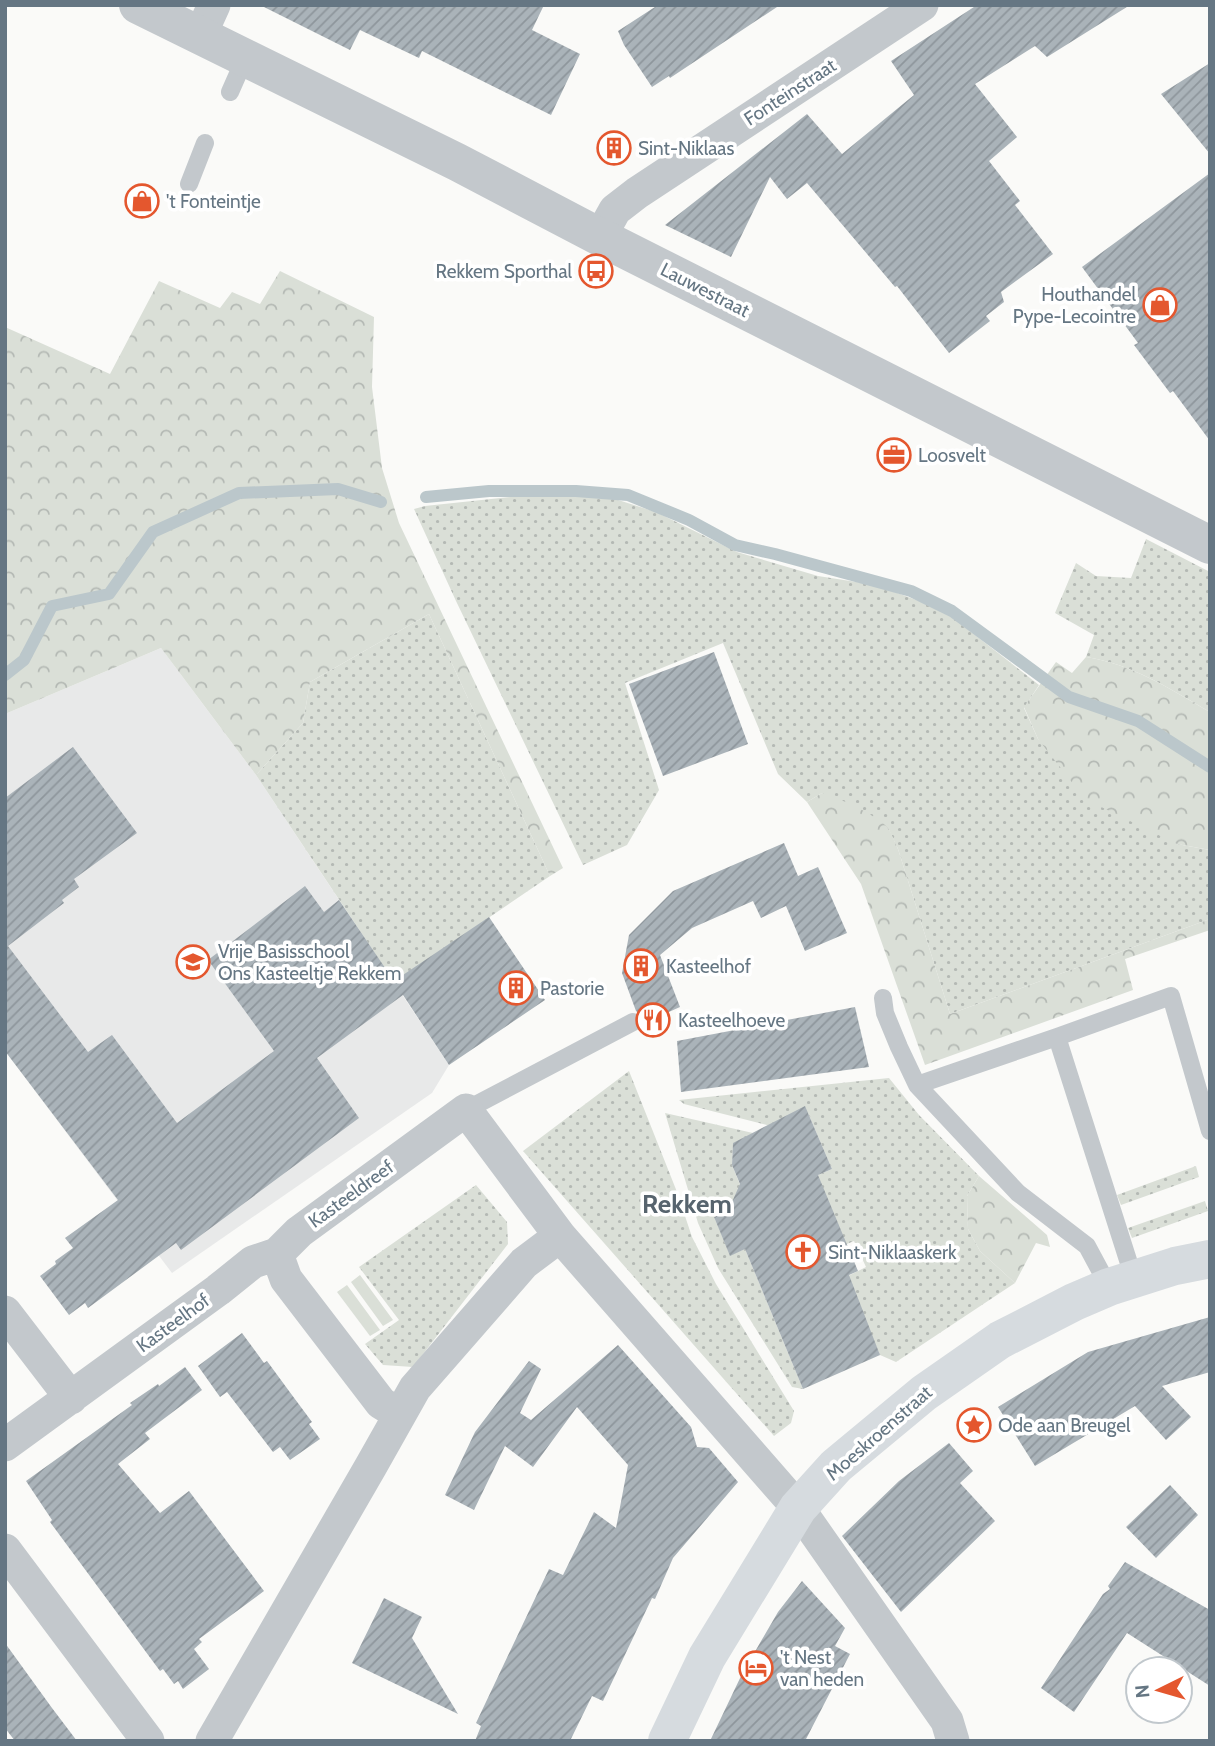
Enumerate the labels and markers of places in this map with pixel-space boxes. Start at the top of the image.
building icon: Sint-Niklaas [595,129,633,167]
place label: Sint-Niklaas [638,137,734,160]
shop icon: 't Fonteintje [123,182,161,220]
place label: 't Fonteintje [166,190,261,213]
bus stop icon: Rekkem Sporthal [577,252,615,290]
place label: Rekkem Sporthal [436,260,573,283]
place label: Houthandel Pype-Lecointre [1013,283,1137,328]
shop icon: Houthandel Pype-Lecointre [1141,286,1179,324]
office icon: Loosvelt [875,436,913,474]
place label: Loosvelt [918,444,986,467]
place label: Vrije Basisschool Ons Kasteeltje Rekkem [218,940,401,985]
school or university icon: Vrije Basisschool Ons Kasteeltje Rekkem [174,943,212,981]
building icon: Kasteelhof [622,947,660,985]
place label: Kasteelhof [666,955,752,978]
building icon: Pastorie [497,969,535,1007]
place label: Pastorie [540,977,604,1000]
restaurant icon: Kasteelhoeve [634,1001,672,1039]
place label: Kasteelhoeve [678,1009,786,1032]
church icon: Sint-Niklaaskerk [784,1233,822,1271]
place label: Sint-Niklaaskerk [828,1241,957,1264]
place icon: Ode aan Breugel [955,1406,993,1444]
place label: Ode aan Breugel [998,1414,1131,1437]
place label: 't Nest van heden [780,1646,864,1691]
hotel icon: 't Nest van heden [737,1649,775,1687]

